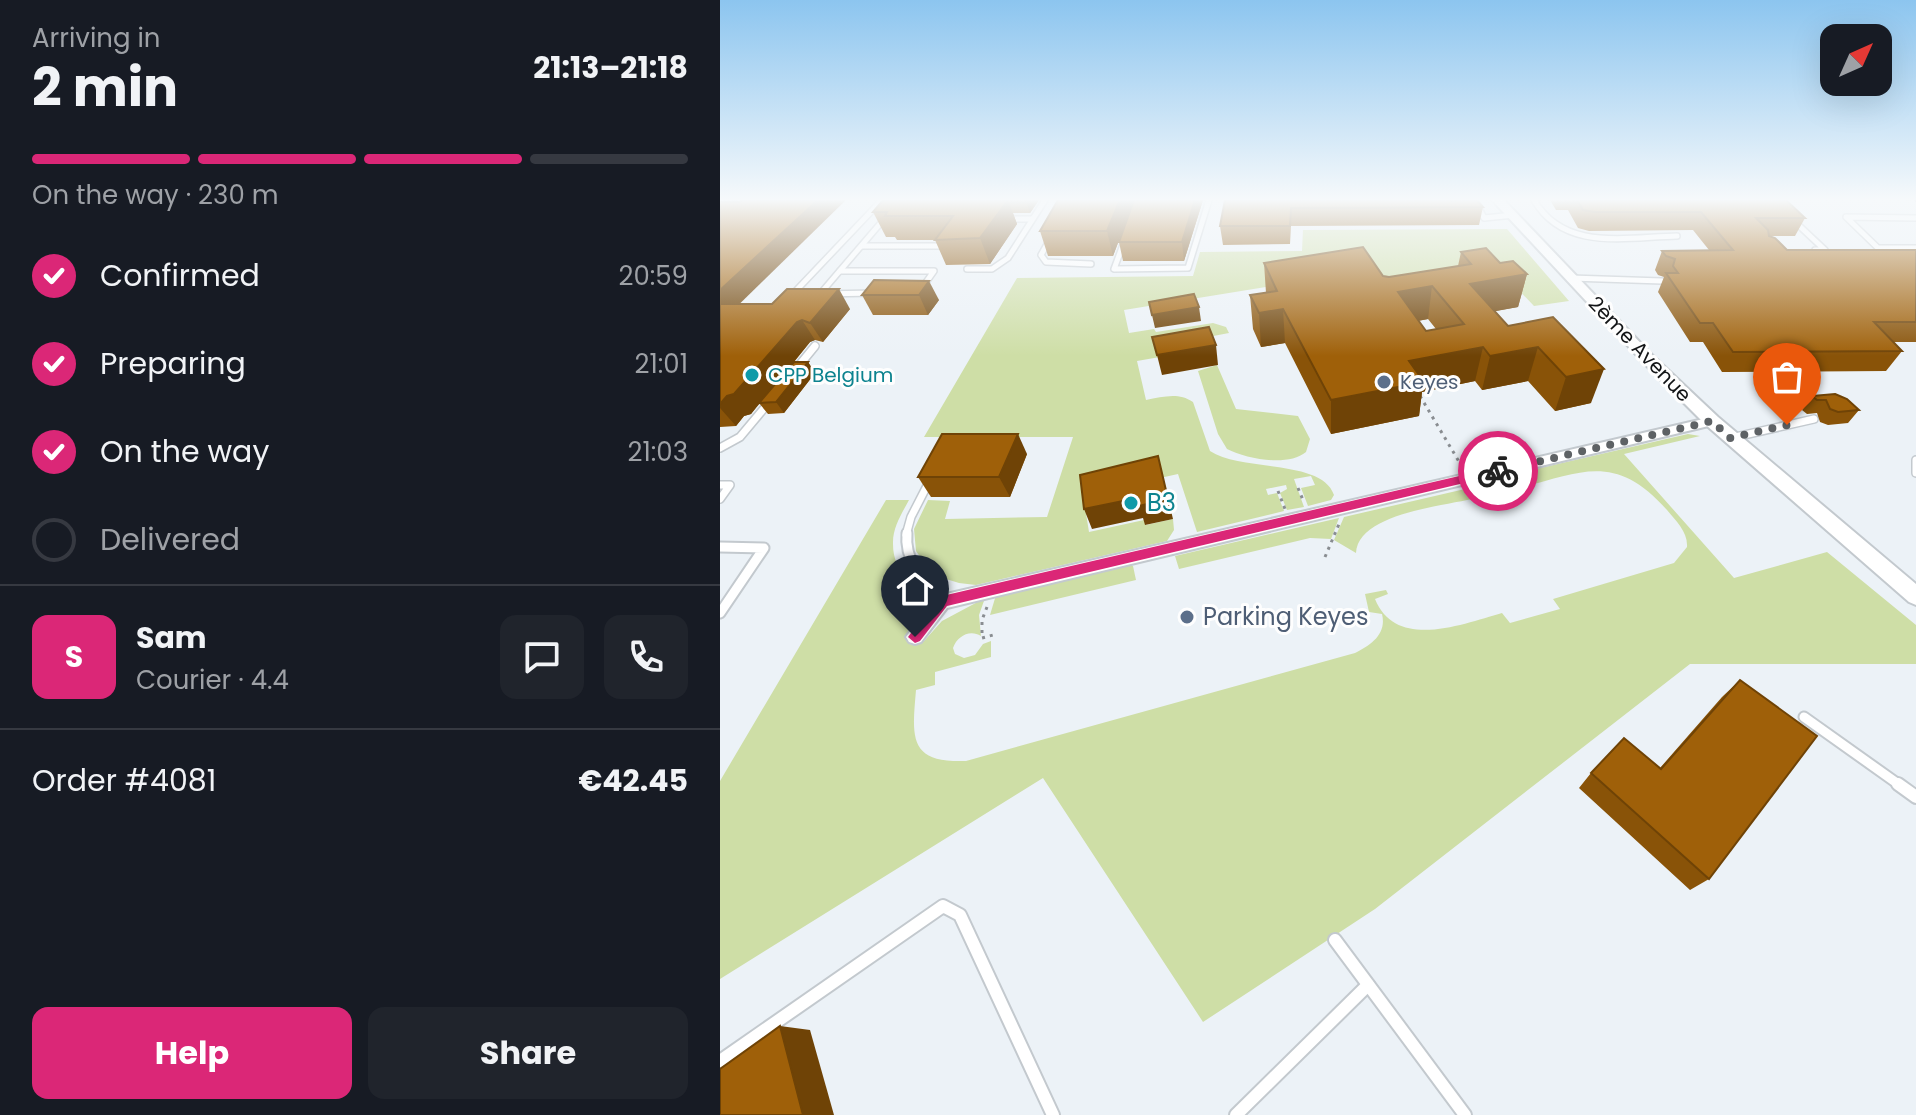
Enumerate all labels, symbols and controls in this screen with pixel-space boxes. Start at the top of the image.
text: Arriving in [32,20,161,56]
north arrow [1820,24,1892,96]
map controls [1820,24,1892,96]
text: 21:13–21:18 [533,46,688,89]
text: 2 min [32,51,178,124]
text: On the way · 230 m [32,177,278,213]
icon: check [32,254,76,298]
text: Confirmed [100,254,260,297]
text: 20:59 [618,258,688,294]
street label: 2ème Avenue [1582,290,1698,408]
icon: check [32,342,76,386]
text: Preparing [100,342,246,385]
pin [1753,343,1821,425]
text: 21:01 [635,346,688,382]
icon: bag [1765,355,1809,399]
place label: CPP Belgium [768,361,893,389]
marker: CPP Belgium [743,366,761,384]
place label: Keyes [1400,368,1458,396]
marker: Keyes [1375,373,1393,391]
icon: check [32,430,76,474]
text: On the way [100,430,269,473]
courier [1458,431,1538,511]
text: 21:03 [628,434,688,470]
icon: bike [1476,449,1520,493]
place label: B3 [1147,486,1176,519]
marker: B3 [1122,494,1140,512]
text: Delivered [100,518,240,561]
pin [881,555,949,637]
icon: home [893,567,937,611]
place label: Parking Keyes [1203,600,1369,633]
marker: Parking Keyes [1178,608,1196,626]
button: chat [500,615,584,699]
button: phone [604,615,688,699]
text: Sam [136,616,207,659]
text: S [65,635,83,678]
text: Courier · 4.4 [136,662,289,698]
text: Order #4081 [32,759,216,802]
text: €42.45 [578,759,688,802]
button: Help [32,1007,352,1099]
button: Share [368,1007,688,1099]

